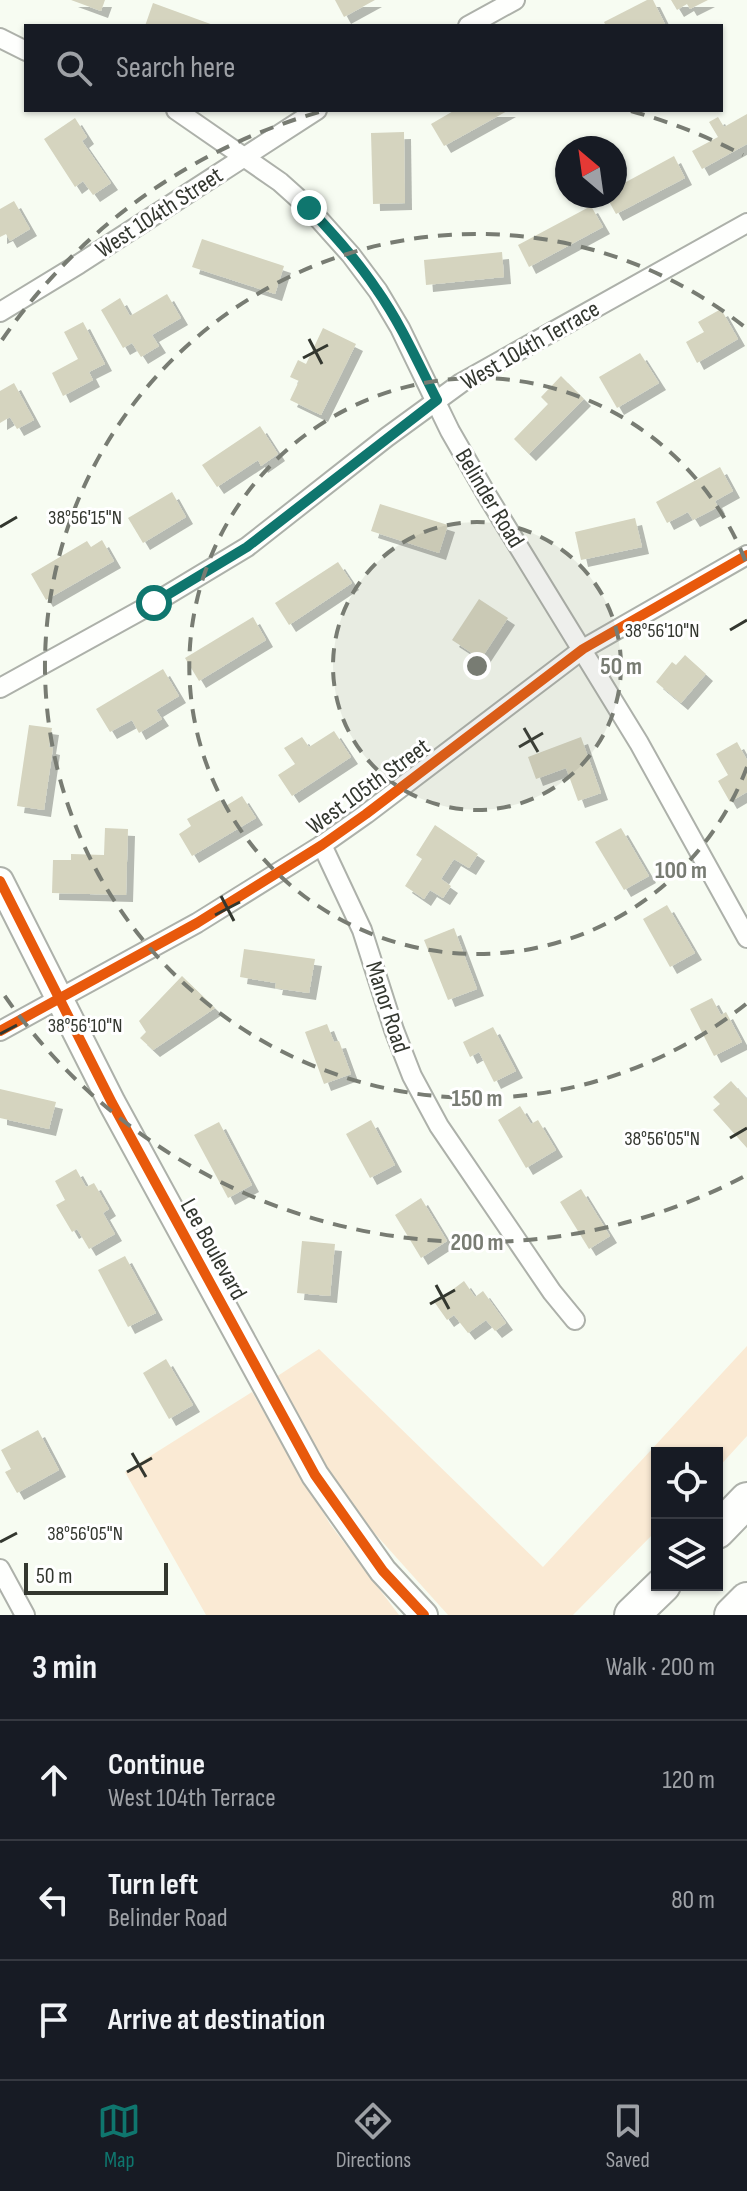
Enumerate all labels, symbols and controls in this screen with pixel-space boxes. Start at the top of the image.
search box [24,24,723,112]
icon: search [52,46,96,90]
text: Search here [116,50,235,86]
north arrow [555,136,627,208]
street label: West 104th Street [90,161,228,264]
route end [291,190,327,226]
street label: West 104th Terrace [456,294,605,397]
street label: Belinder Road [449,443,530,553]
text: 38°56'15"N [48,506,122,530]
route start [136,585,172,621]
text: 38°56'10"N [625,619,699,643]
centre of rings [463,652,491,680]
text: 50 m [600,652,642,681]
street label: West 105th Street [301,732,436,841]
text: 100 m [655,856,707,885]
street label: Manor Road [359,958,416,1057]
text: 38°56'10"N [48,1014,122,1038]
text: 150 m [451,1084,503,1113]
text: 38°56'05"N [624,1127,700,1151]
street label: Lee Boulevard [174,1194,253,1305]
text: 200 m [450,1228,504,1257]
map controls [651,1447,723,1591]
button: locate [651,1447,723,1519]
button: layers [651,1519,723,1591]
text: 38°56'05"N [47,1522,123,1546]
scale bar [24,1559,168,1595]
text: 50 m [36,1563,72,1590]
text: 3 min [32,1647,97,1688]
text: Walk · 200 m [606,1652,715,1683]
text: Continue [108,1747,205,1783]
icon: ahead [32,1758,76,1802]
text: 120 m [662,1765,715,1796]
text: West 104th Terrace [108,1783,276,1814]
text: Turn left [108,1867,198,1903]
icon: left [32,1878,76,1922]
text: 80 m [671,1885,715,1916]
text: Belinder Road [108,1903,228,1934]
icon: arrive [32,1998,76,2042]
text: Arrive at destination [108,2002,325,2038]
tab: Map [97,2099,141,2174]
tab: Directions [336,2099,411,2174]
tab: Saved [606,2099,650,2174]

